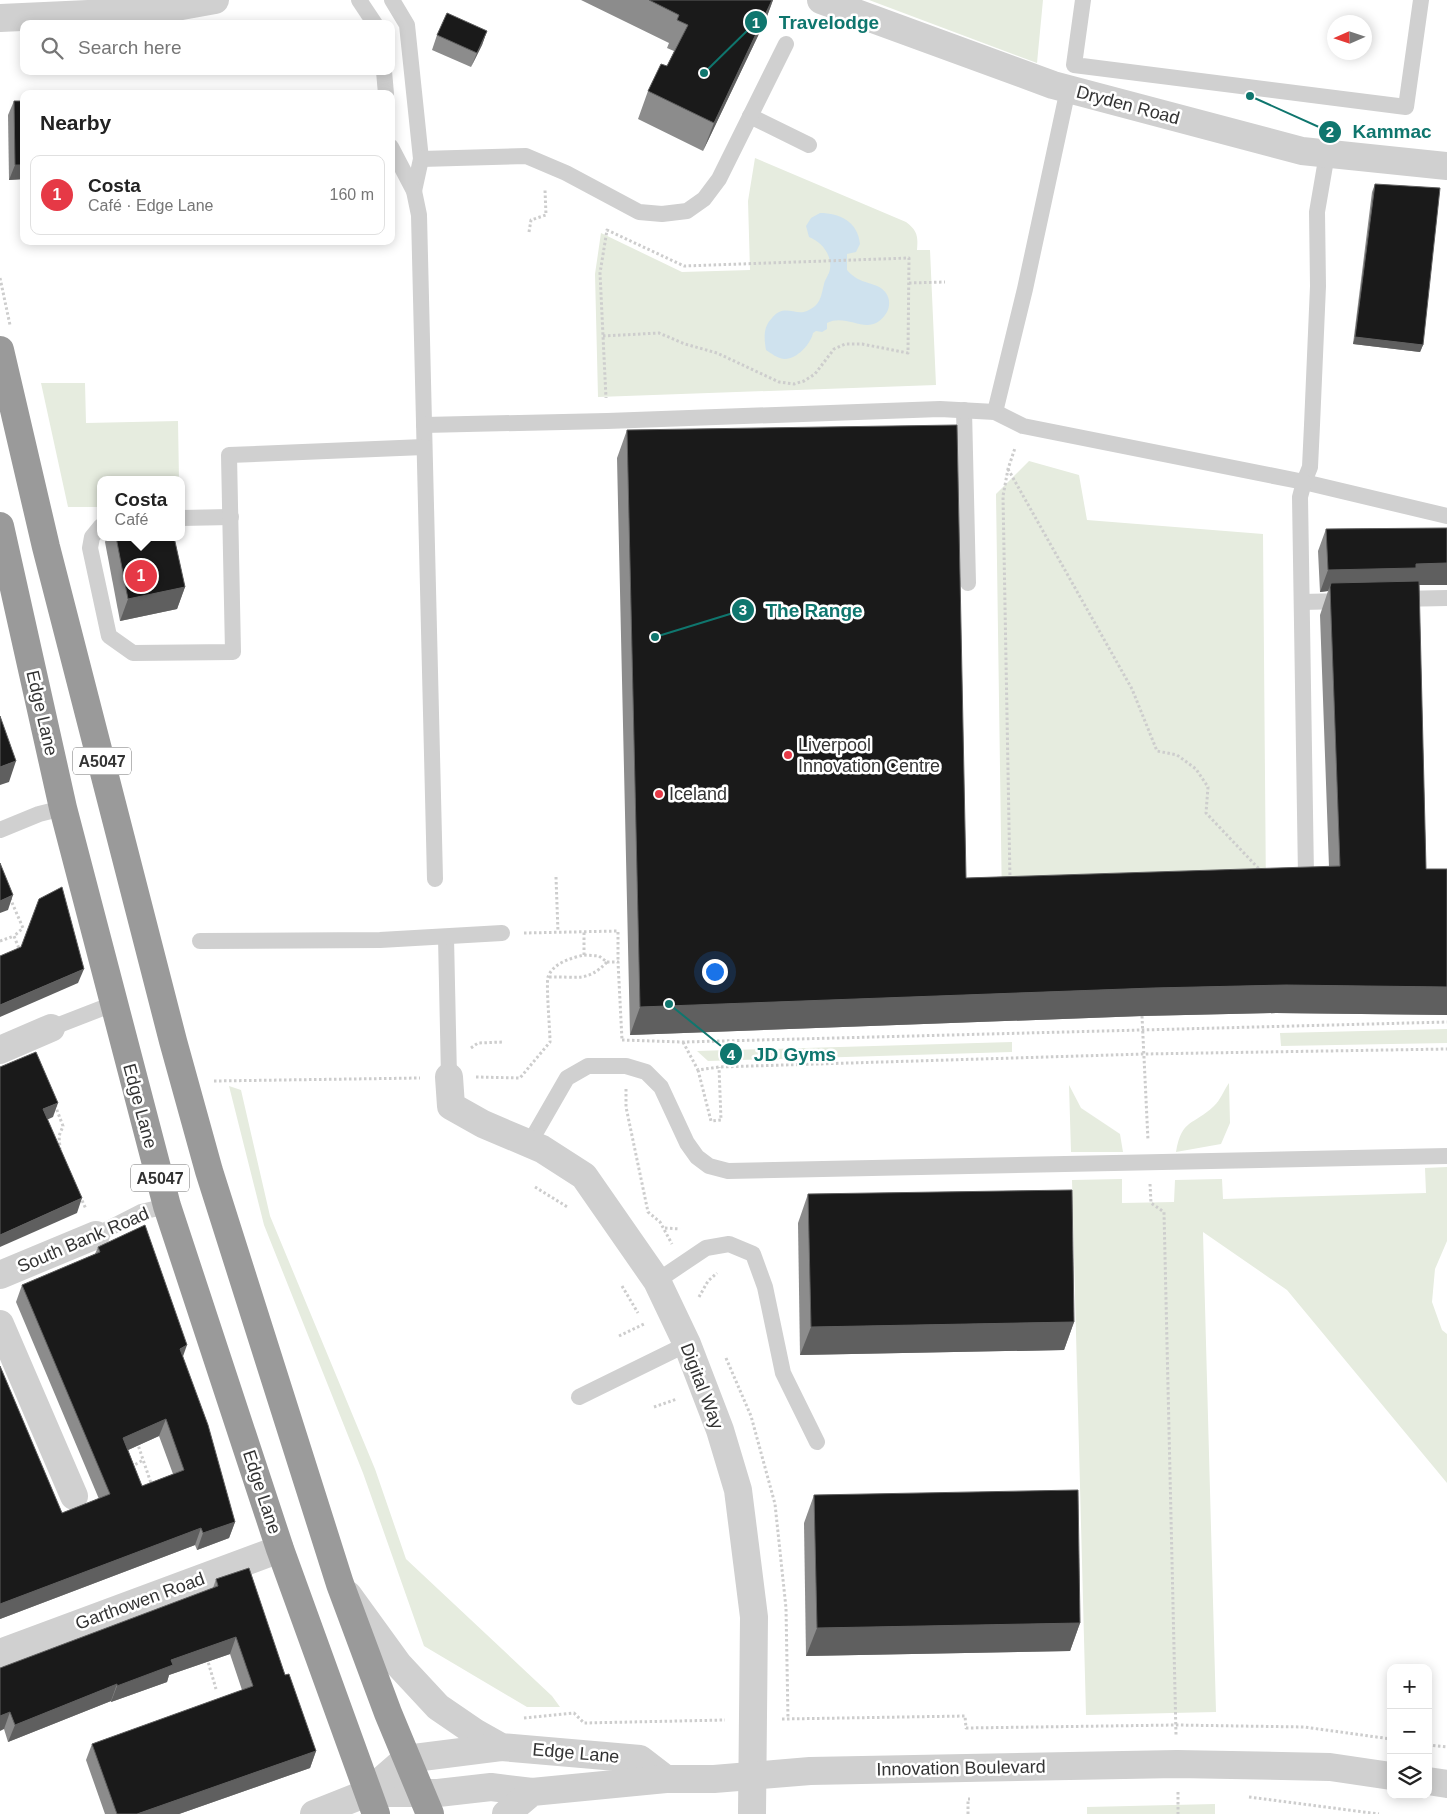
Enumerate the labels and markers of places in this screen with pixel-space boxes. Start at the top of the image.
callout: Travelodge [743,5,889,39]
callout: Kammac [1318,115,1442,149]
pin: 1 [125,557,157,595]
callout: The Range [730,593,873,627]
place label: Liverpool Innovation Centre [798,735,940,776]
marker: Liverpool Innovation Centre [782,749,794,761]
place label: Iceland [669,784,727,804]
marker: Iceland [653,788,665,800]
callout: JD Gyms [719,1037,846,1071]

